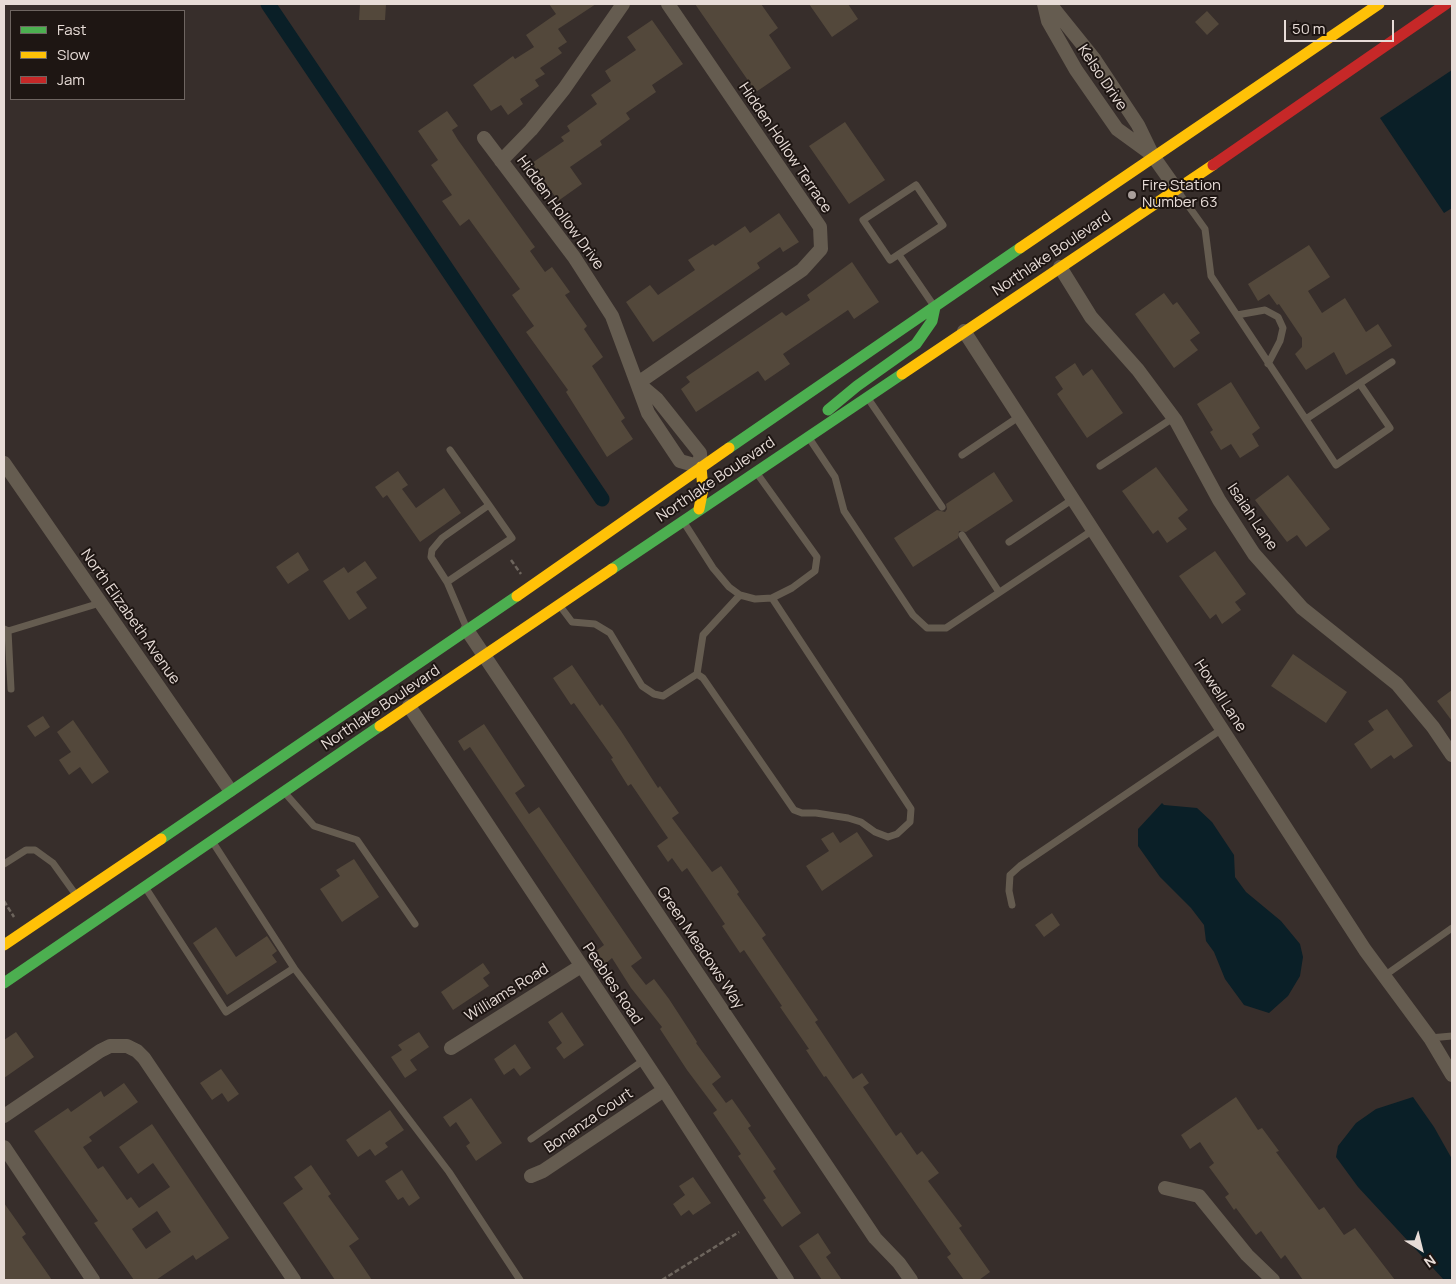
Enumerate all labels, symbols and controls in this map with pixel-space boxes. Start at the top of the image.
legend [10,10,185,100]
scale bar [1286,10,1396,42]
text: 50 m [1292,18,1326,39]
text: Fast [57,19,86,40]
street label: Kelso Drive [1073,42,1131,114]
text: Slow [57,44,90,65]
text: Jam [57,69,85,90]
street label: Hidden Hollow Terrace [735,79,835,217]
street label: Hidden Hollow Drive [513,153,607,273]
place label: Fire Station Number 63 [1142,177,1221,212]
marker: Fire Station Number 63 [1126,189,1138,201]
street label: Northlake Boulevard [989,208,1115,300]
street label: Northlake Boulevard [653,434,779,526]
street label: Isaiah Lane [1223,480,1281,554]
street label: North Elizabeth Avenue [77,546,183,688]
street label: Howell Lane [1190,657,1250,735]
street label: Northlake Boulevard [318,662,444,754]
street label: Green Meadows Way [652,884,748,1012]
street label: Peebles Road [578,940,646,1028]
street label: Williams Road [462,960,552,1026]
street label: Bonanza Court [541,1085,637,1157]
north arrow [1396,1224,1446,1274]
text: N [1420,1251,1440,1272]

